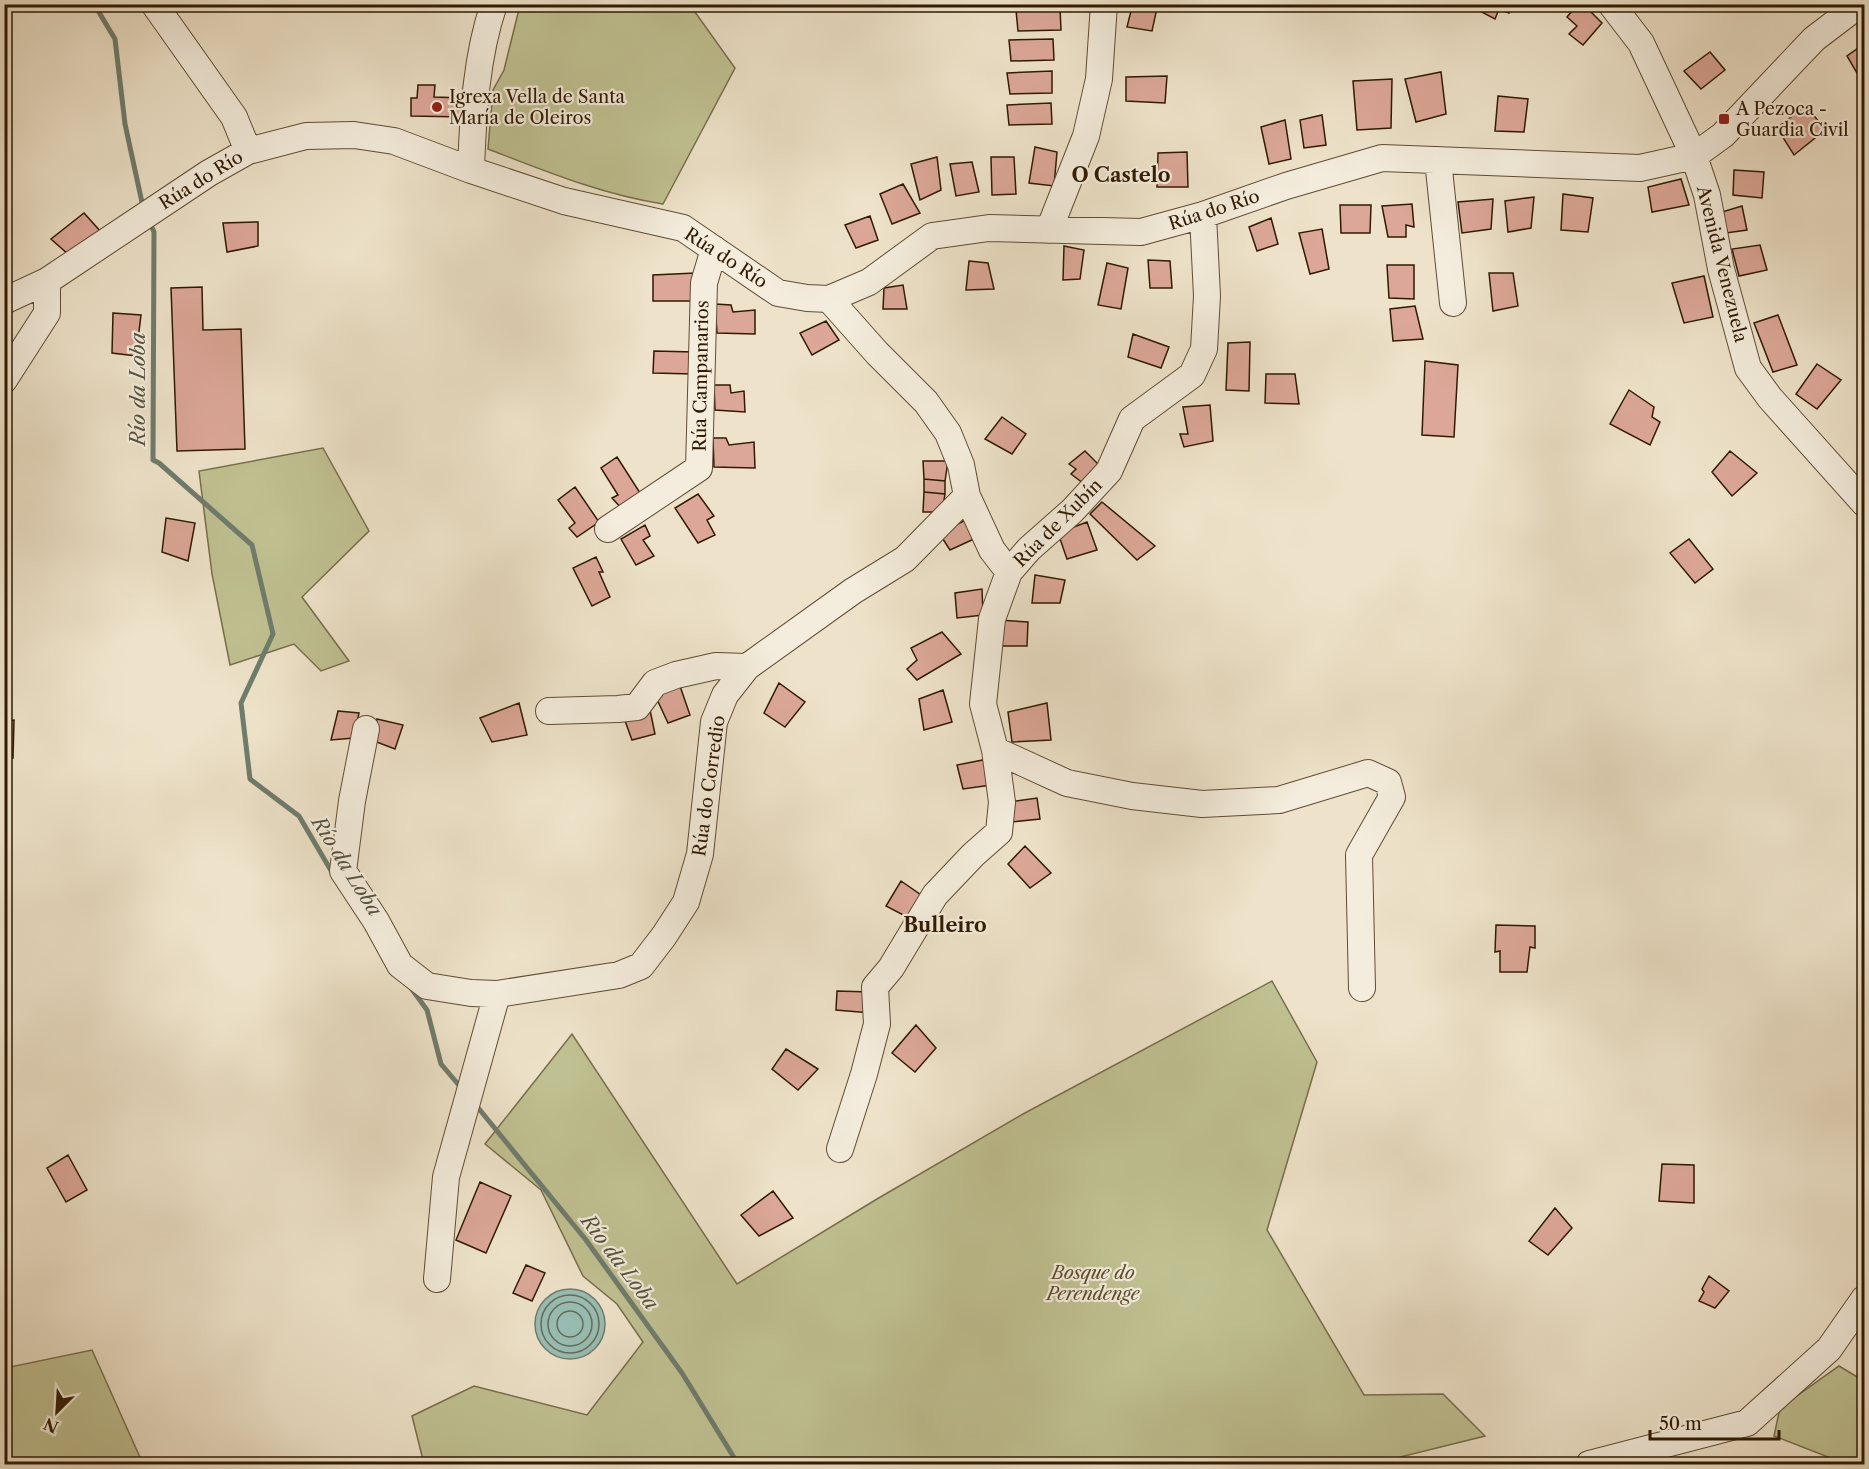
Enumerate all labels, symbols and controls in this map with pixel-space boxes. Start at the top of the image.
place label: Igrexa Vella de Santa María de Oleiros [449,86,626,129]
place label: A Pezoca - Guardia Civil [1735,98,1849,141]
marker: Igrexa Vella de Santa María de Oleiros [430,100,444,114]
marker: A Pezoca - Guardia Civil [1717,112,1731,126]
street label: Rúa do Río [155,146,247,214]
district label: O Castelo [1072,163,1170,187]
street label: Avenida Venezuela [1692,182,1752,345]
street label: Rúa do Río [1166,185,1262,235]
street label: Rúa do Río [680,223,772,293]
street label: Rúa Campanarios [689,300,713,452]
water label: Río da Loba [126,332,150,448]
street label: Rúa de Xubín [1009,474,1107,572]
street label: Rúa do Corredio [688,714,730,858]
water label: Río da Loba [306,810,387,920]
district label: Bulleiro [903,913,987,937]
water label: Río da Loba [575,1208,664,1315]
park label: Bosque do Perendenge [1044,1262,1141,1305]
north arrow [27,1382,87,1442]
scale bar [1650,1403,1779,1441]
text: 50 m [1659,1413,1702,1435]
text: N [40,1414,61,1438]

